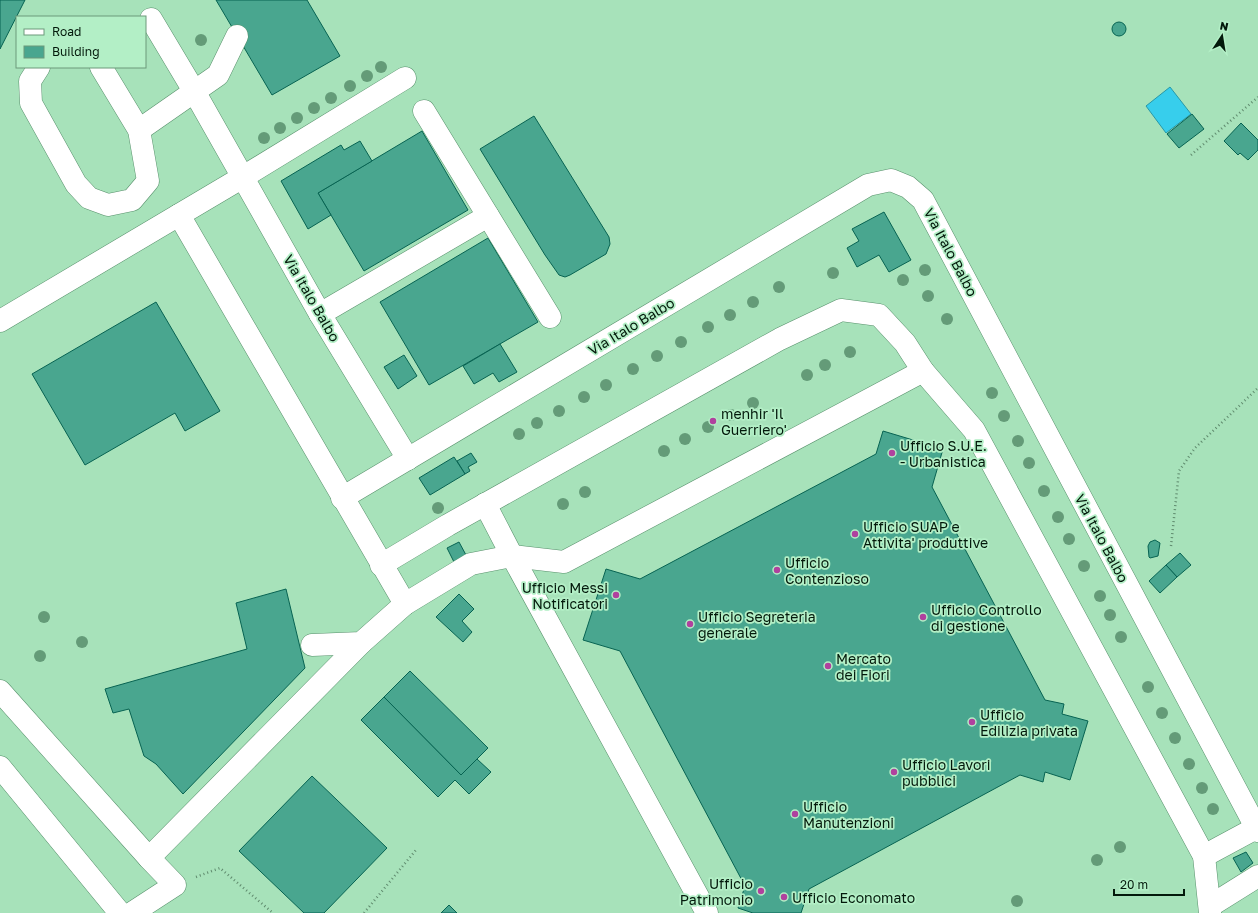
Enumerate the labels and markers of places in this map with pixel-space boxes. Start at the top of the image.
place label: menhir 'Il Guerriero' [721,405,787,438]
marker: menhir 'Il Guerriero' [708,416,718,426]
place label: Ufficio S.U.E. - Urbanistica [900,437,987,470]
marker: Ufficio S.U.E. - Urbanistica [887,448,897,458]
place label: Ufficio SUAP e Attivita' produttive [863,518,988,551]
marker: Ufficio SUAP e Attivita' produttive [850,529,860,539]
place label: Ufficio Contenzioso [785,554,869,587]
marker: Ufficio Contenzioso [772,565,782,575]
place label: Ufficio Messi Notificatori [522,579,608,612]
marker: Ufficio Messi Notificatori [611,590,621,600]
place label: Ufficio Controllo di gestione [931,601,1042,634]
place label: Ufficio Segreteria generale [698,608,816,641]
marker: Ufficio Controllo di gestione [918,612,928,622]
marker: Ufficio Segreteria generale [685,619,695,629]
place label: Mercato dei Fiori [836,650,891,683]
marker: Mercato dei Fiori [823,661,833,671]
place label: Ufficio Edilizia privata [980,706,1078,739]
marker: Ufficio Edilizia privata [967,717,977,727]
place label: Ufficio Lavori pubblici [902,756,991,789]
marker: Ufficio Lavori pubblici [889,767,899,777]
place label: Ufficio Manutenzioni [803,798,894,831]
marker: Ufficio Manutenzioni [790,809,800,819]
place label: Ufficio Patrimonio [680,875,753,908]
marker: Ufficio Patrimonio [756,886,766,896]
place label: Ufficio Economato [792,889,915,906]
marker: Ufficio Economato [779,892,789,902]

